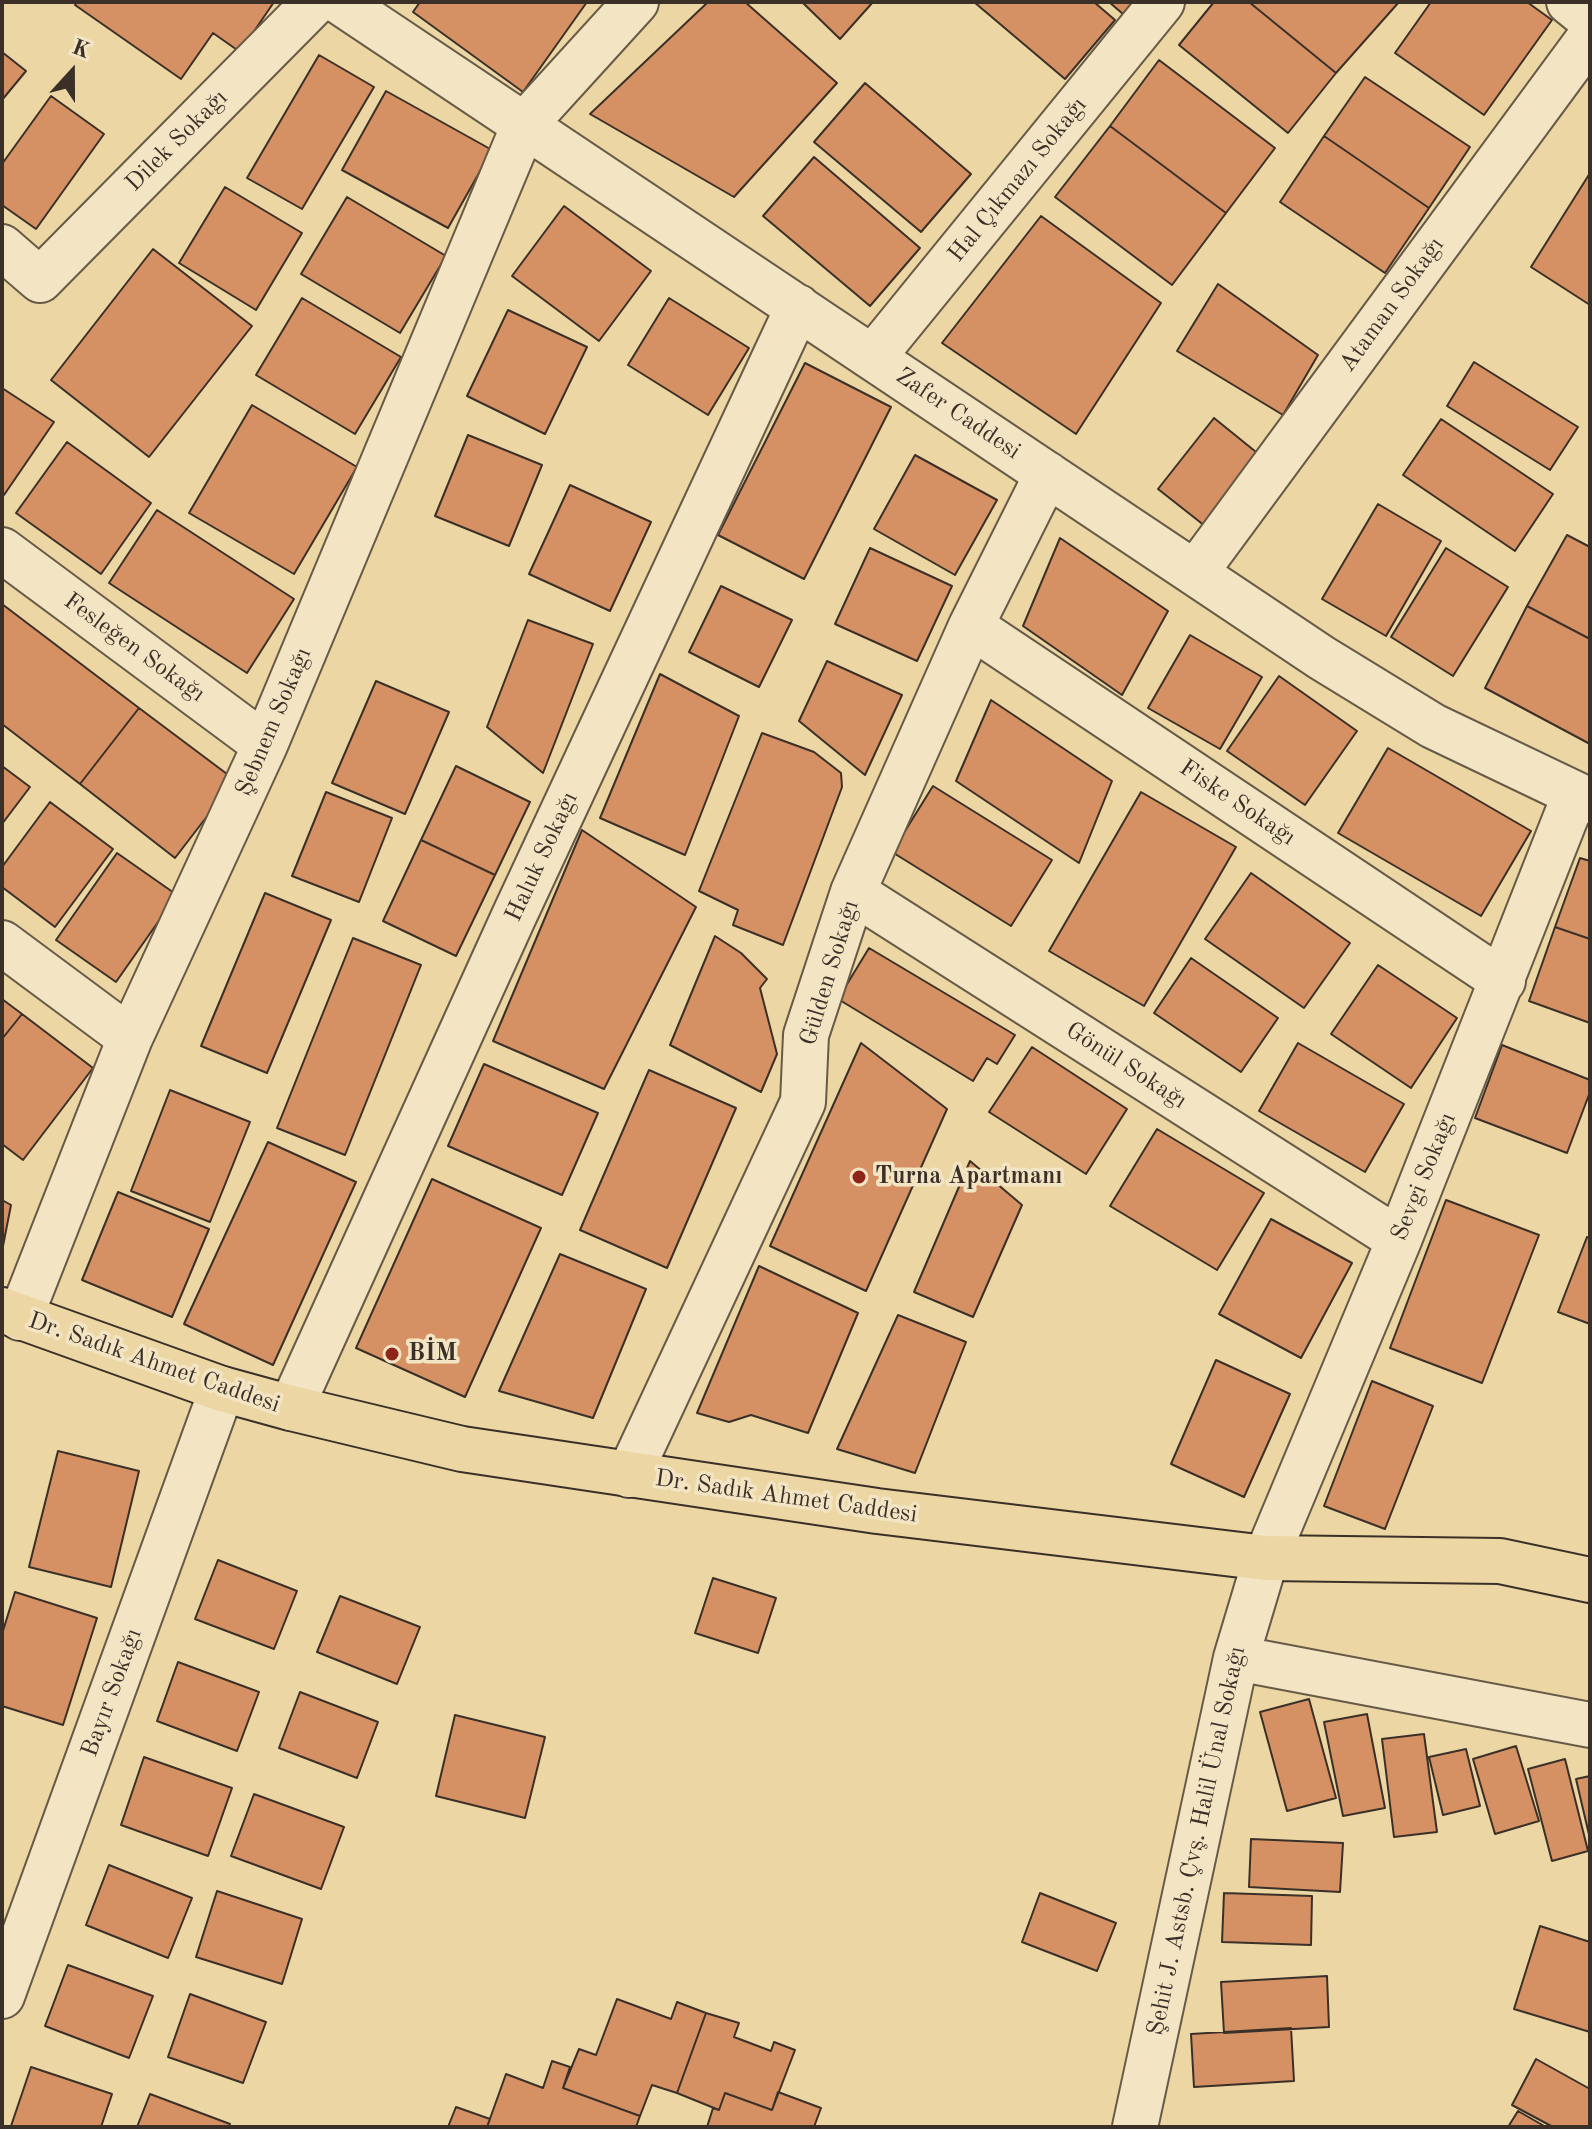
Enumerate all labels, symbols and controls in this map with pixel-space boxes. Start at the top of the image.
north arrow [32,32,112,112]
text: K [69,36,92,63]
street label: Dilek Sokağı [120,84,234,198]
street label: Hal Çıkmazı Sokağı [943,92,1093,268]
street label: Ataman Sokağı [1333,232,1451,378]
street label: Zafer Caddesi [890,362,1026,466]
street label: Fesleğen Sokağı [58,587,210,709]
street label: Şebnem Sokağı [230,643,318,801]
street label: Fiske Sokağı [1173,754,1301,852]
street label: Haluk Sokağı [499,788,585,926]
street label: Gülden Sokağı [794,897,866,1049]
street label: Gönül Sokağı [1060,1016,1192,1116]
street label: Sevgi Sokağı [1385,1109,1463,1245]
place label: Turna Apartmanı [875,1163,1062,1191]
marker: Turna Apartmanı [850,1168,868,1186]
street label: Dr. Sadık Ahmet Caddesi [24,1306,284,1420]
place label: BİM [408,1340,457,1368]
marker: BİM [383,1345,401,1363]
street label: Dr. Sadık Ahmet Caddesi [653,1464,919,1530]
street label: Bayır Sokağı [75,1625,149,1761]
street label: Şehit J. Astsb. Çvş. Halil Ünal Sokağı [1142,1644,1252,2038]

